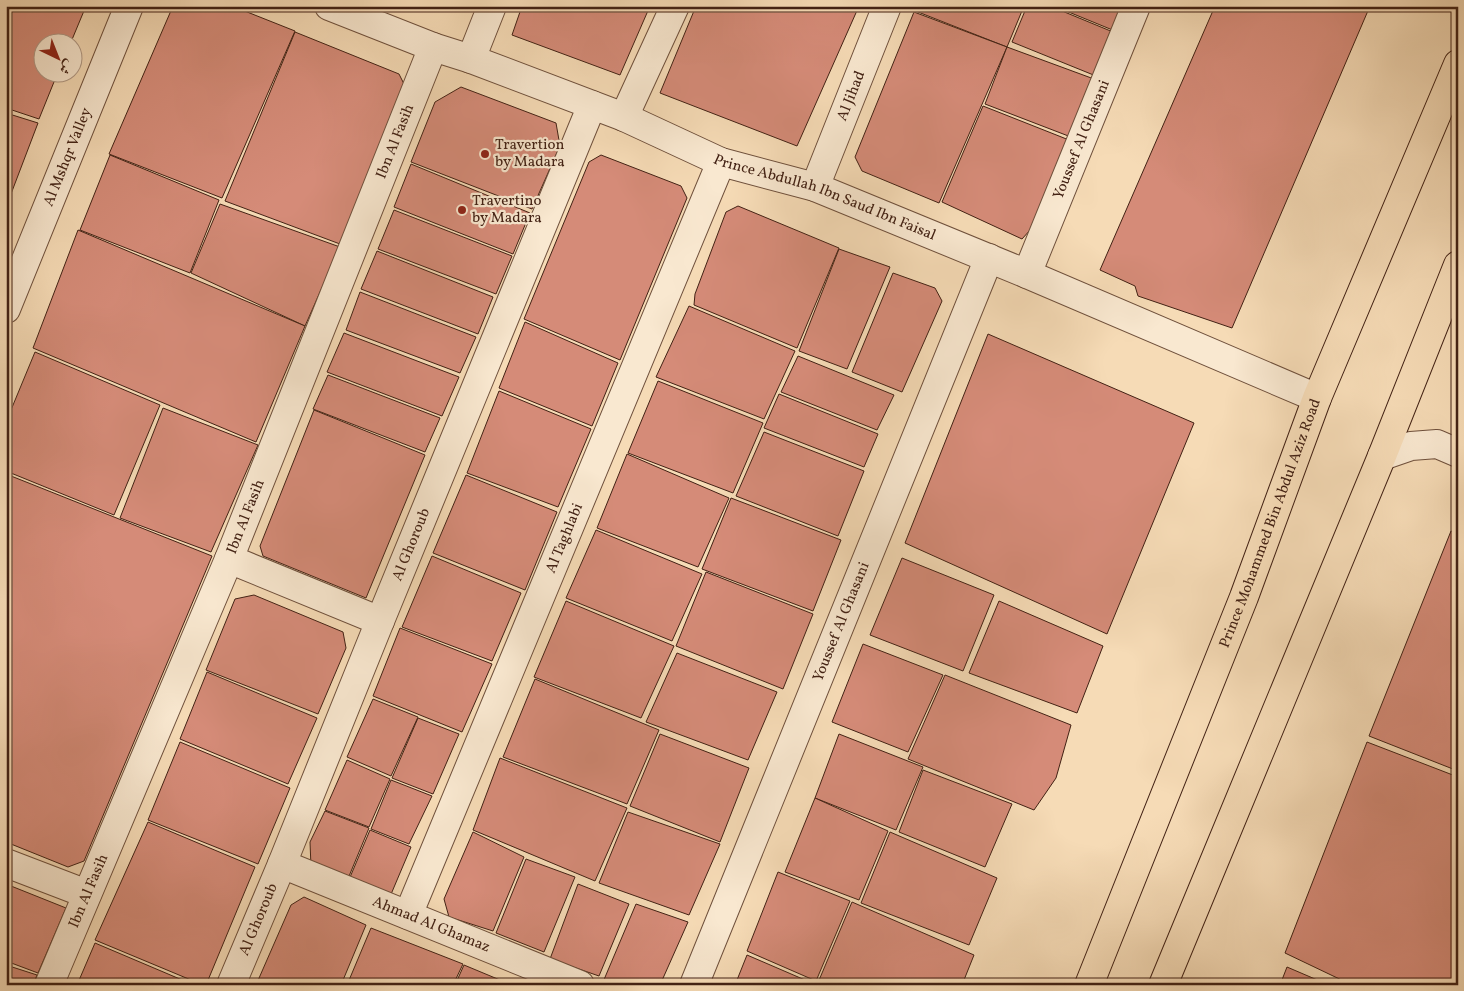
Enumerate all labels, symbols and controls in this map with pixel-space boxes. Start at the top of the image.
north arrow [32,32,82,82]
text: ش [54,55,77,78]
street label: Al Jihad [832,68,871,124]
street label: Youssef Al Ghasani [1048,77,1115,202]
street label: Ibn Al Fasih [371,101,420,182]
street label: Al Mshqr Valley [38,104,97,210]
place label: Travertion by Madara [495,135,565,173]
marker: Travertion by Madara [479,148,491,160]
street label: Prince Abdullah Ibn Saud Ibn Faisal [710,149,939,246]
place label: Travertino by Madara [472,191,542,229]
marker: Travertino by Madara [456,204,468,216]
street label: Prince Mohammed Bin Abdul Aziz Road [1214,396,1326,651]
street label: Ibn Al Fasih [222,476,270,557]
street label: Al Taghlabi [541,500,589,577]
street label: Al Ghoroub [387,505,436,584]
street label: Youssef Al Ghasani [808,559,875,685]
street label: Ibn Al Fasih [64,851,114,931]
street label: Al Ghoroub [234,880,283,959]
street label: Ahmad Al Ghamaz [369,891,493,958]

